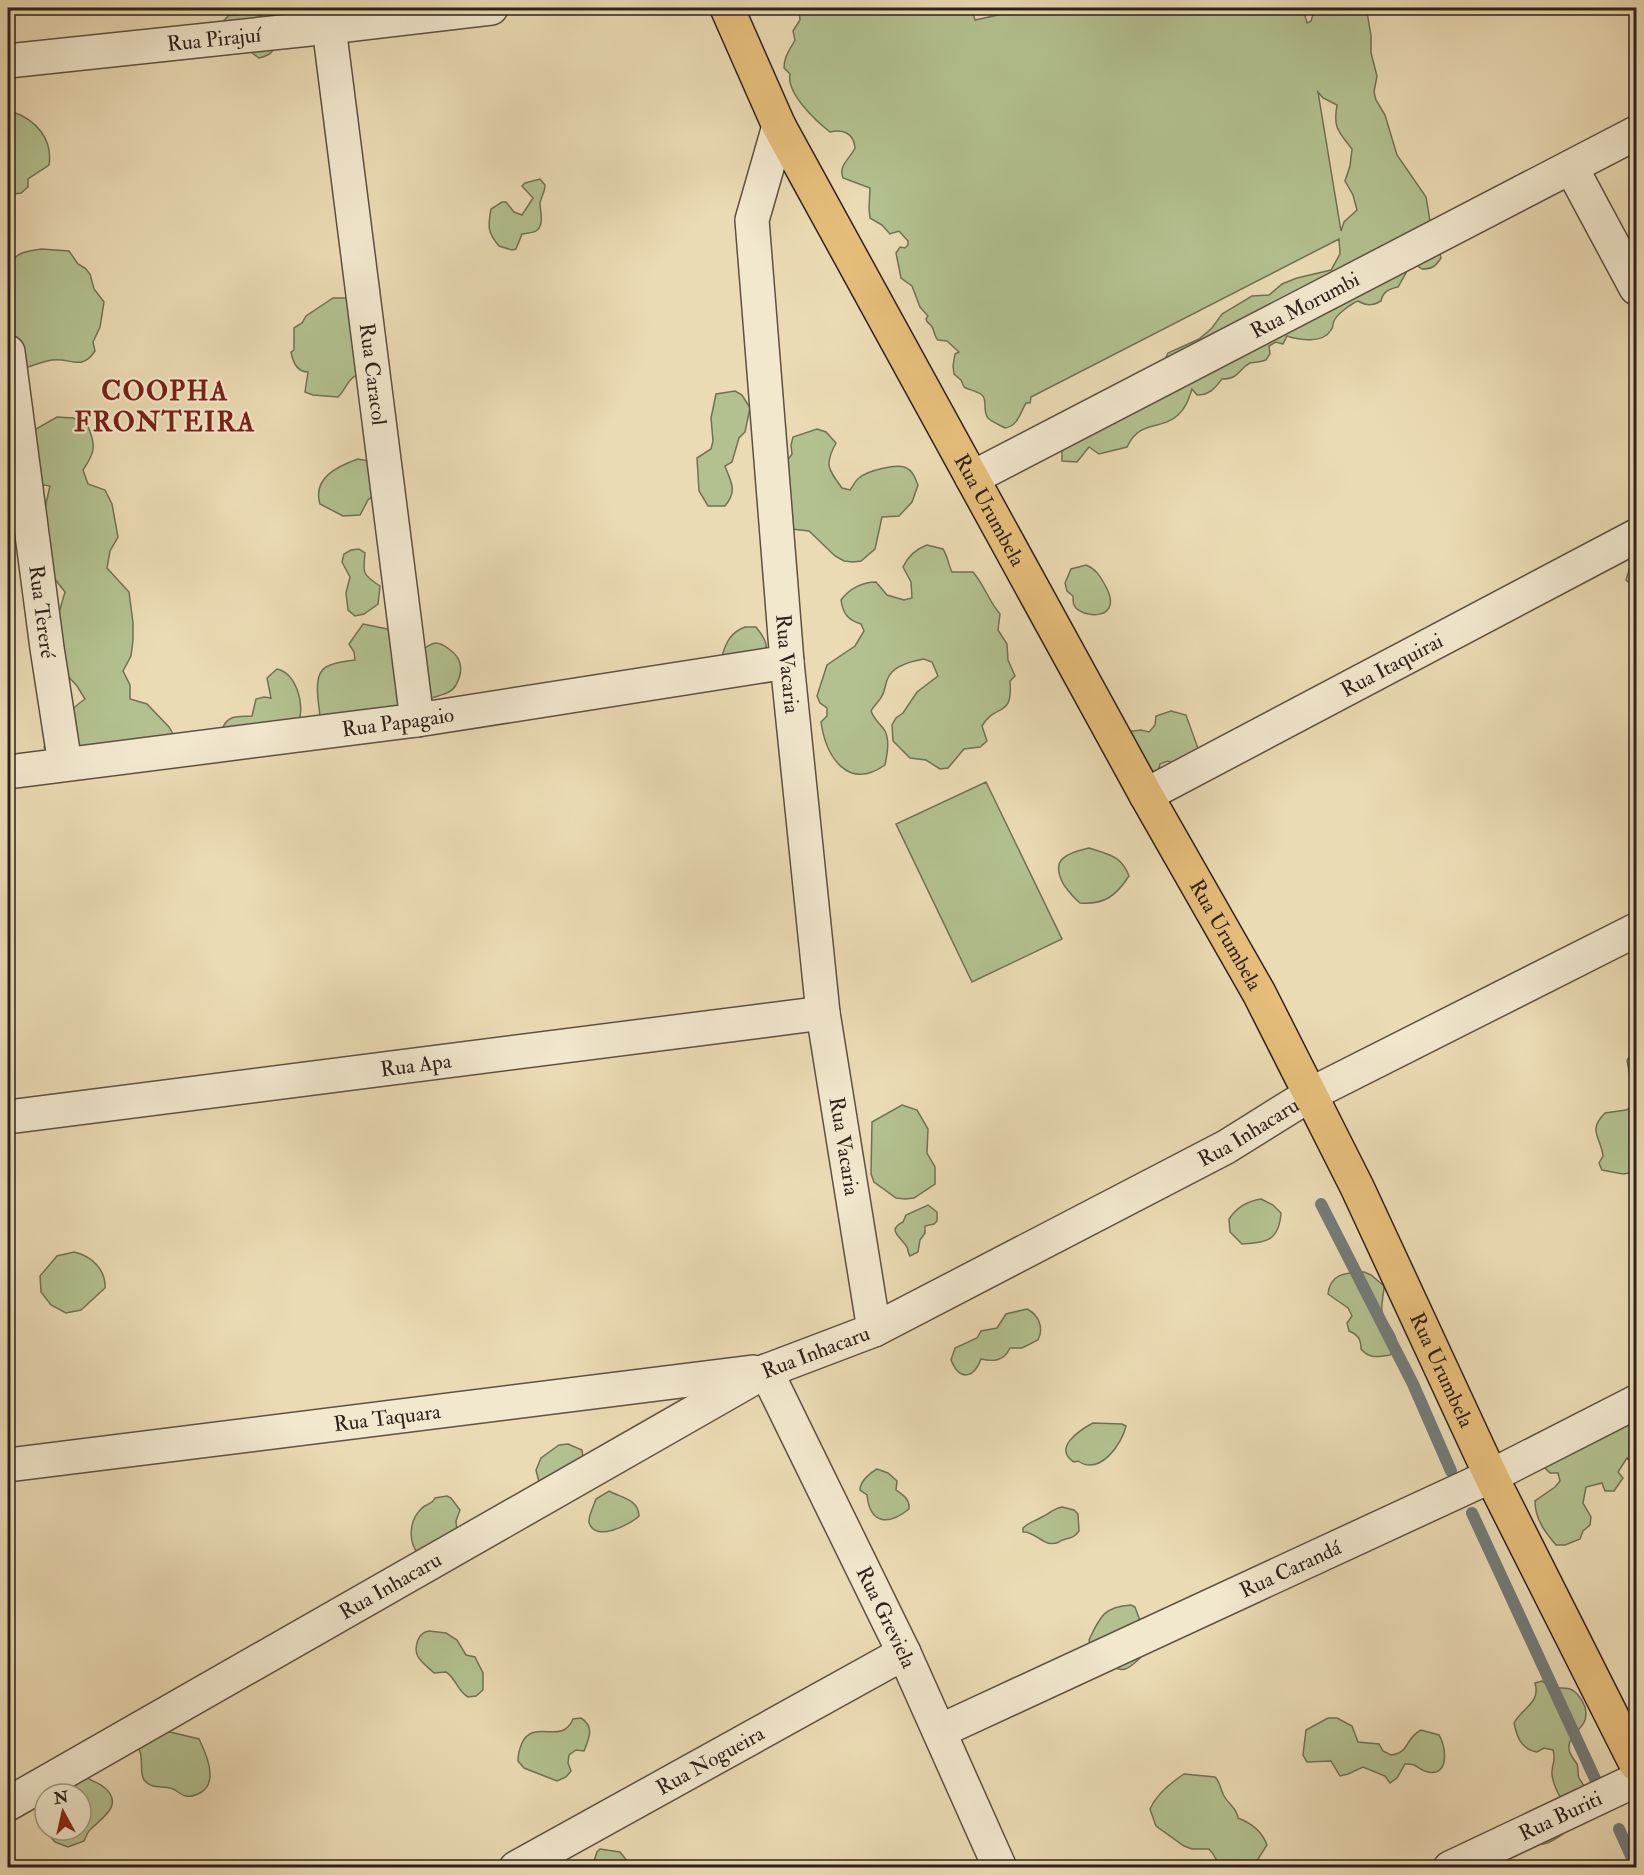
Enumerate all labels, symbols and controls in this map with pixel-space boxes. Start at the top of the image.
street label: Rua Pirajuí [166,21,264,58]
street label: Rua Morumbi [1245,265,1364,345]
street label: Rua Caracol [353,321,393,428]
district label: COOPHA FRONTEIRA [74,375,256,439]
street label: Rua Urumbela [948,449,1031,571]
street label: Rua Tereré [23,564,62,660]
street label: Rua Vacaria [770,613,806,715]
street label: Rua Itaquirai [1336,627,1448,703]
street label: Rua Papagaio [340,701,456,743]
street label: Rua Urumbela [1183,874,1268,996]
street label: Rua Apa [379,1047,453,1083]
street label: Rua Inhacaru [1193,1091,1304,1173]
street label: Rua Vacaria [823,1095,866,1198]
street label: Rua Urumbela [1404,1308,1480,1432]
street label: Rua Inhacaru [758,1319,874,1385]
street label: Rua Taquara [332,1398,442,1438]
street label: Rua Carandá [1235,1534,1346,1604]
street label: Rua Inhacaru [334,1546,446,1626]
street label: Rua Greviela [850,1562,923,1673]
street label: Rua Nogueira [651,1719,769,1801]
north arrow [33,1782,93,1842]
street label: Rua Buriti [1514,1784,1607,1847]
text: N [52,1787,70,1809]

